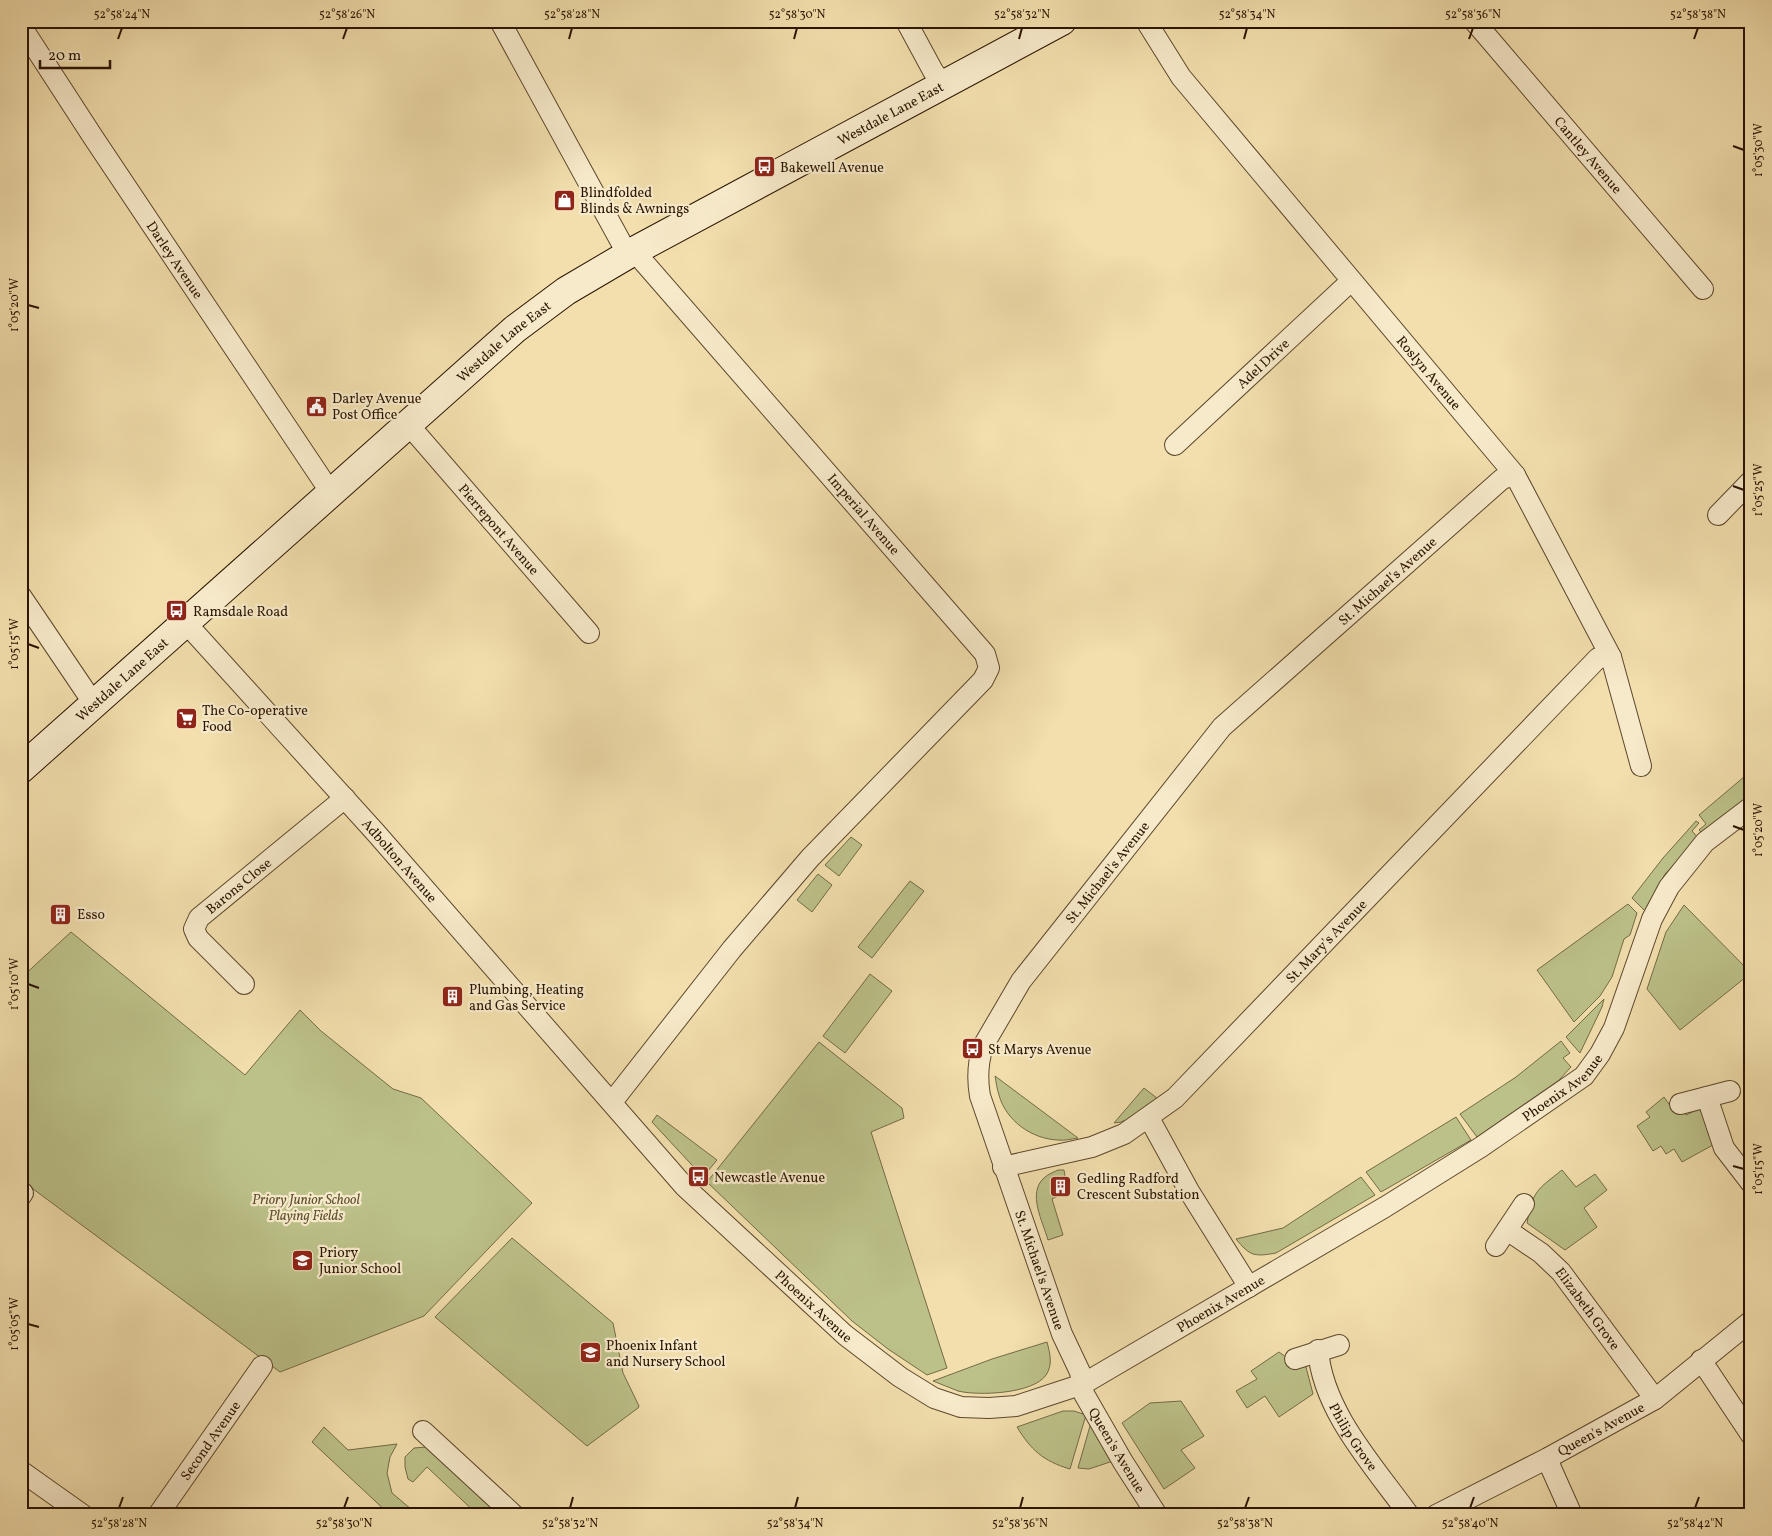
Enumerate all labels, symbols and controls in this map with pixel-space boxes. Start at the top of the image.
text: 52°58'24"N [94,7,150,23]
text: 52°58'26"N [319,7,375,23]
text: 52°58'28"N [544,7,600,23]
text: 52°58'30"N [769,7,825,23]
text: 52°58'32"N [994,7,1050,23]
text: 52°58'34"N [1219,7,1275,23]
text: 52°58'36"N [1445,7,1501,23]
text: 52°58'38"N [1670,7,1726,23]
scale bar [40,38,110,70]
text: 20 m [48,46,81,67]
street label: Westdale Lane East [835,78,947,151]
street label: Cantley Avenue [1549,113,1626,199]
text: 1°05'30"W [1751,123,1767,177]
bus stop icon: Bakewell Avenue [752,155,776,179]
place label: Bakewell Avenue [780,159,884,178]
place label: Blindfolded Blinds & Awnings [580,184,689,219]
shop icon: Blindfolded Blinds & Awnings [552,188,576,212]
street label: Darley Avenue [141,218,207,303]
text: 1°05'20"W [7,278,23,332]
street label: Westdale Lane East [453,297,556,387]
street label: Roslyn Avenue [1391,332,1465,415]
street label: Adel Drive [1233,335,1294,394]
place label: Darley Avenue Post Office [332,390,422,425]
public building icon: Darley Avenue Post Office [304,394,328,418]
text: 1°05'25"W [1751,464,1767,517]
street label: Imperial Avenue [822,470,904,560]
street label: Pierrepont Avenue [453,480,543,580]
street label: St. Michael's Avenue [1335,533,1442,630]
bus stop icon: Ramsdale Road [165,599,189,623]
place label: Ramsdale Road [193,603,288,622]
text: 1°05'15"W [7,618,23,670]
street label: Westdale Lane East [72,634,173,727]
place label: The Co-operative Food [202,702,308,737]
supermarket icon: The Co-operative Food [174,706,198,730]
text: 1°05'20"W [1751,803,1767,857]
street label: Adbolton Avenue [357,815,441,908]
street label: St. Michael's Avenue [1062,818,1155,928]
street label: Barons Close [203,854,276,919]
street label: St. Mary's Avenue [1282,896,1372,988]
building icon: Esso [49,902,73,926]
place label: Esso [77,906,105,925]
text: 1°05'10"W [7,958,23,1010]
place label: Plumbing, Heating and Gas Service [469,981,584,1016]
building icon: Plumbing, Heating and Gas Service [441,985,465,1009]
bus stop icon: St Marys Avenue [960,1037,984,1061]
place label: St Marys Avenue [988,1041,1092,1060]
street label: Phoenix Avenue [1519,1050,1608,1127]
text: 1°05'15"W [1751,1143,1767,1195]
bus stop icon: Newcastle Avenue [686,1165,710,1189]
place label: Newcastle Avenue [714,1169,825,1188]
place label: Gedling Radford Crescent Substation [1077,1170,1200,1205]
building icon: Gedling Radford Crescent Substation [1049,1174,1073,1198]
park label: Priory Junior School Playing Fields [252,1191,360,1226]
street label: St. Michael's Avenue [1009,1208,1068,1333]
place label: Priory Junior School [319,1244,401,1279]
school or university icon: Priory Junior School [291,1248,315,1272]
street label: Elizabeth Grove [1550,1264,1624,1355]
street label: Phoenix Avenue [770,1267,856,1348]
street label: Phoenix Avenue [1174,1271,1269,1338]
text: 1°05'05"W [7,1297,23,1351]
place label: Phoenix Infant and Nursery School [606,1337,726,1372]
school or university icon: Phoenix Infant and Nursery School [578,1341,602,1365]
street label: Second Avenue [177,1397,246,1485]
street label: Queen's Avenue [1555,1398,1649,1462]
street label: Philip Grove [1323,1400,1381,1476]
street label: Queen's Avenue [1083,1405,1149,1497]
text: 52°58'28"N [91,1516,147,1532]
text: 52°58'30"N [316,1516,372,1532]
text: 52°58'32"N [542,1516,598,1532]
text: 52°58'34"N [767,1516,823,1532]
text: 52°58'36"N [992,1516,1048,1532]
text: 52°58'38"N [1217,1516,1273,1532]
text: 52°58'40"N [1442,1516,1498,1532]
text: 52°58'42"N [1667,1516,1723,1532]

